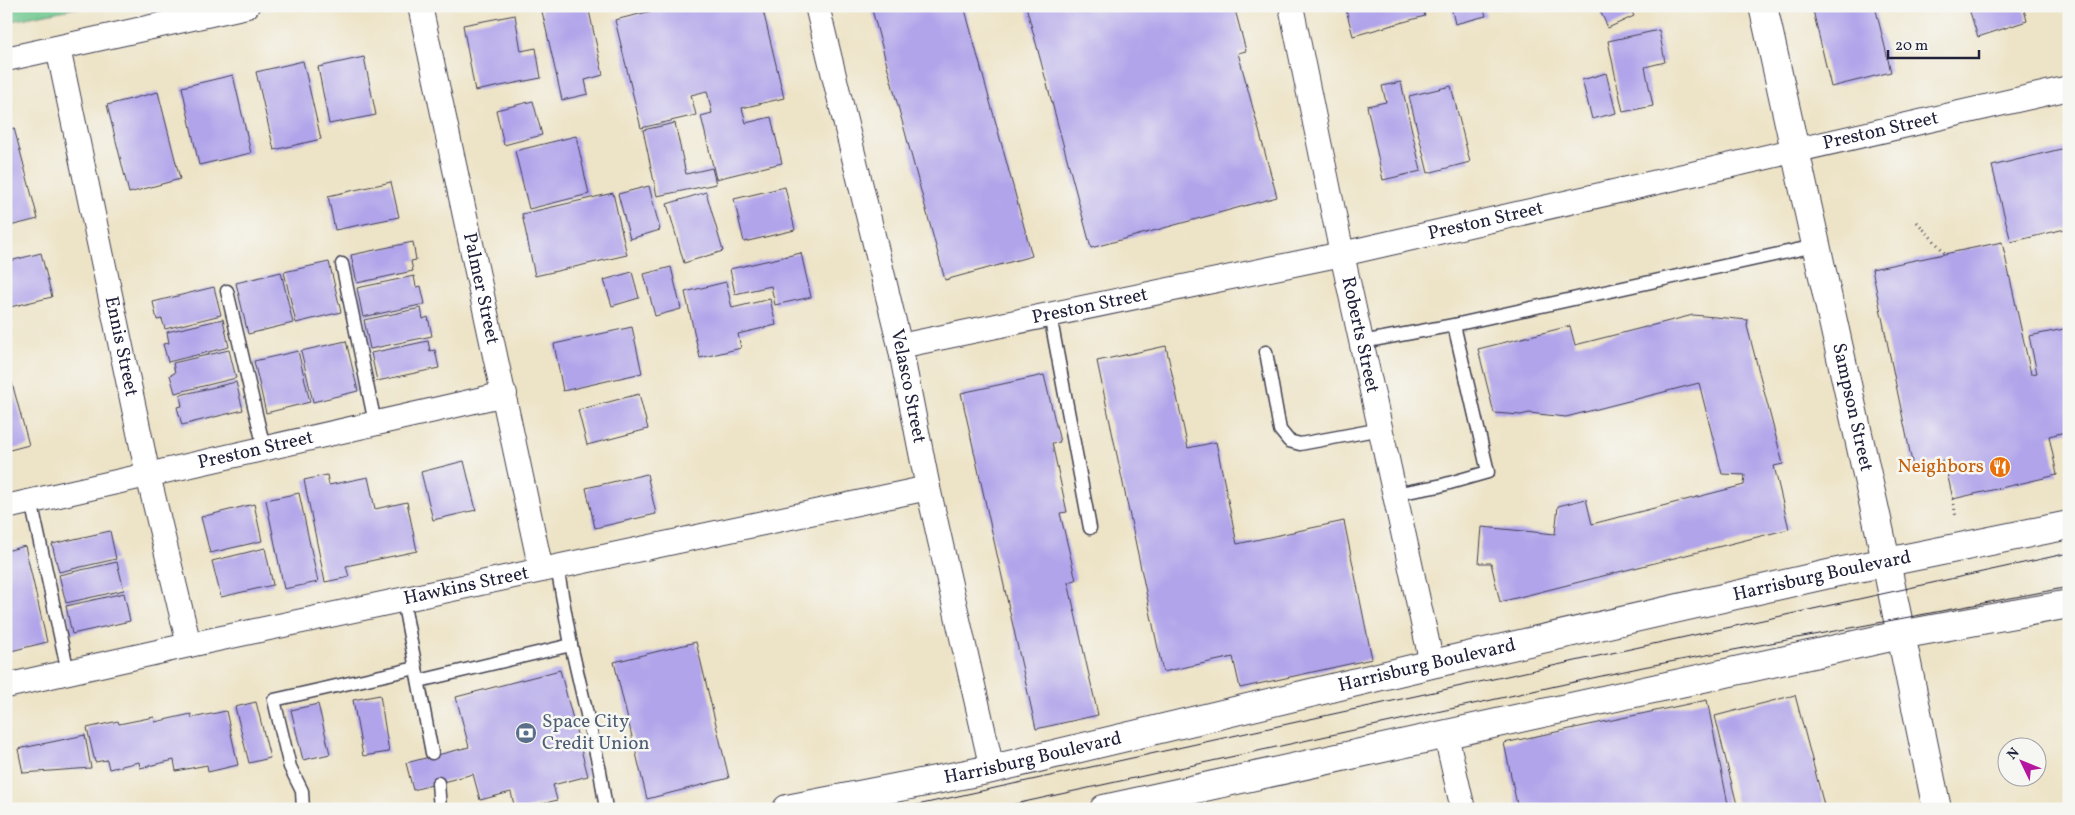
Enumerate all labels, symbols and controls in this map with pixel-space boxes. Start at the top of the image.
scale bar [1888,28,1979,60]
text: 20 m [1895,36,1928,57]
street label: Preston Street [1820,105,1941,157]
street label: Preston Street [1426,195,1546,247]
street label: Palmer Street [456,230,505,347]
street label: Roberts Street [1334,274,1385,396]
street label: Preston Street [1030,282,1151,331]
street label: Ennis Street [98,294,144,399]
street label: Velasco Street [883,327,932,446]
street label: Sampson Street [1825,341,1879,474]
street label: Preston Street [195,425,316,476]
place label: Neighbors [1898,454,1984,480]
restaurant icon: Neighbors [1988,455,2012,479]
street label: Harrisburg Boulevard [1730,544,1913,608]
street label: Hawkins Street [401,560,531,612]
street label: Harrisburg Boulevard [1336,632,1518,699]
place label: Space City Credit Union [542,709,650,757]
bank icon: Space City Credit Union [514,721,538,745]
street label: Harrisburg Boulevard [942,725,1124,791]
north arrow [1998,738,2048,788]
text: N [2003,744,2024,764]

